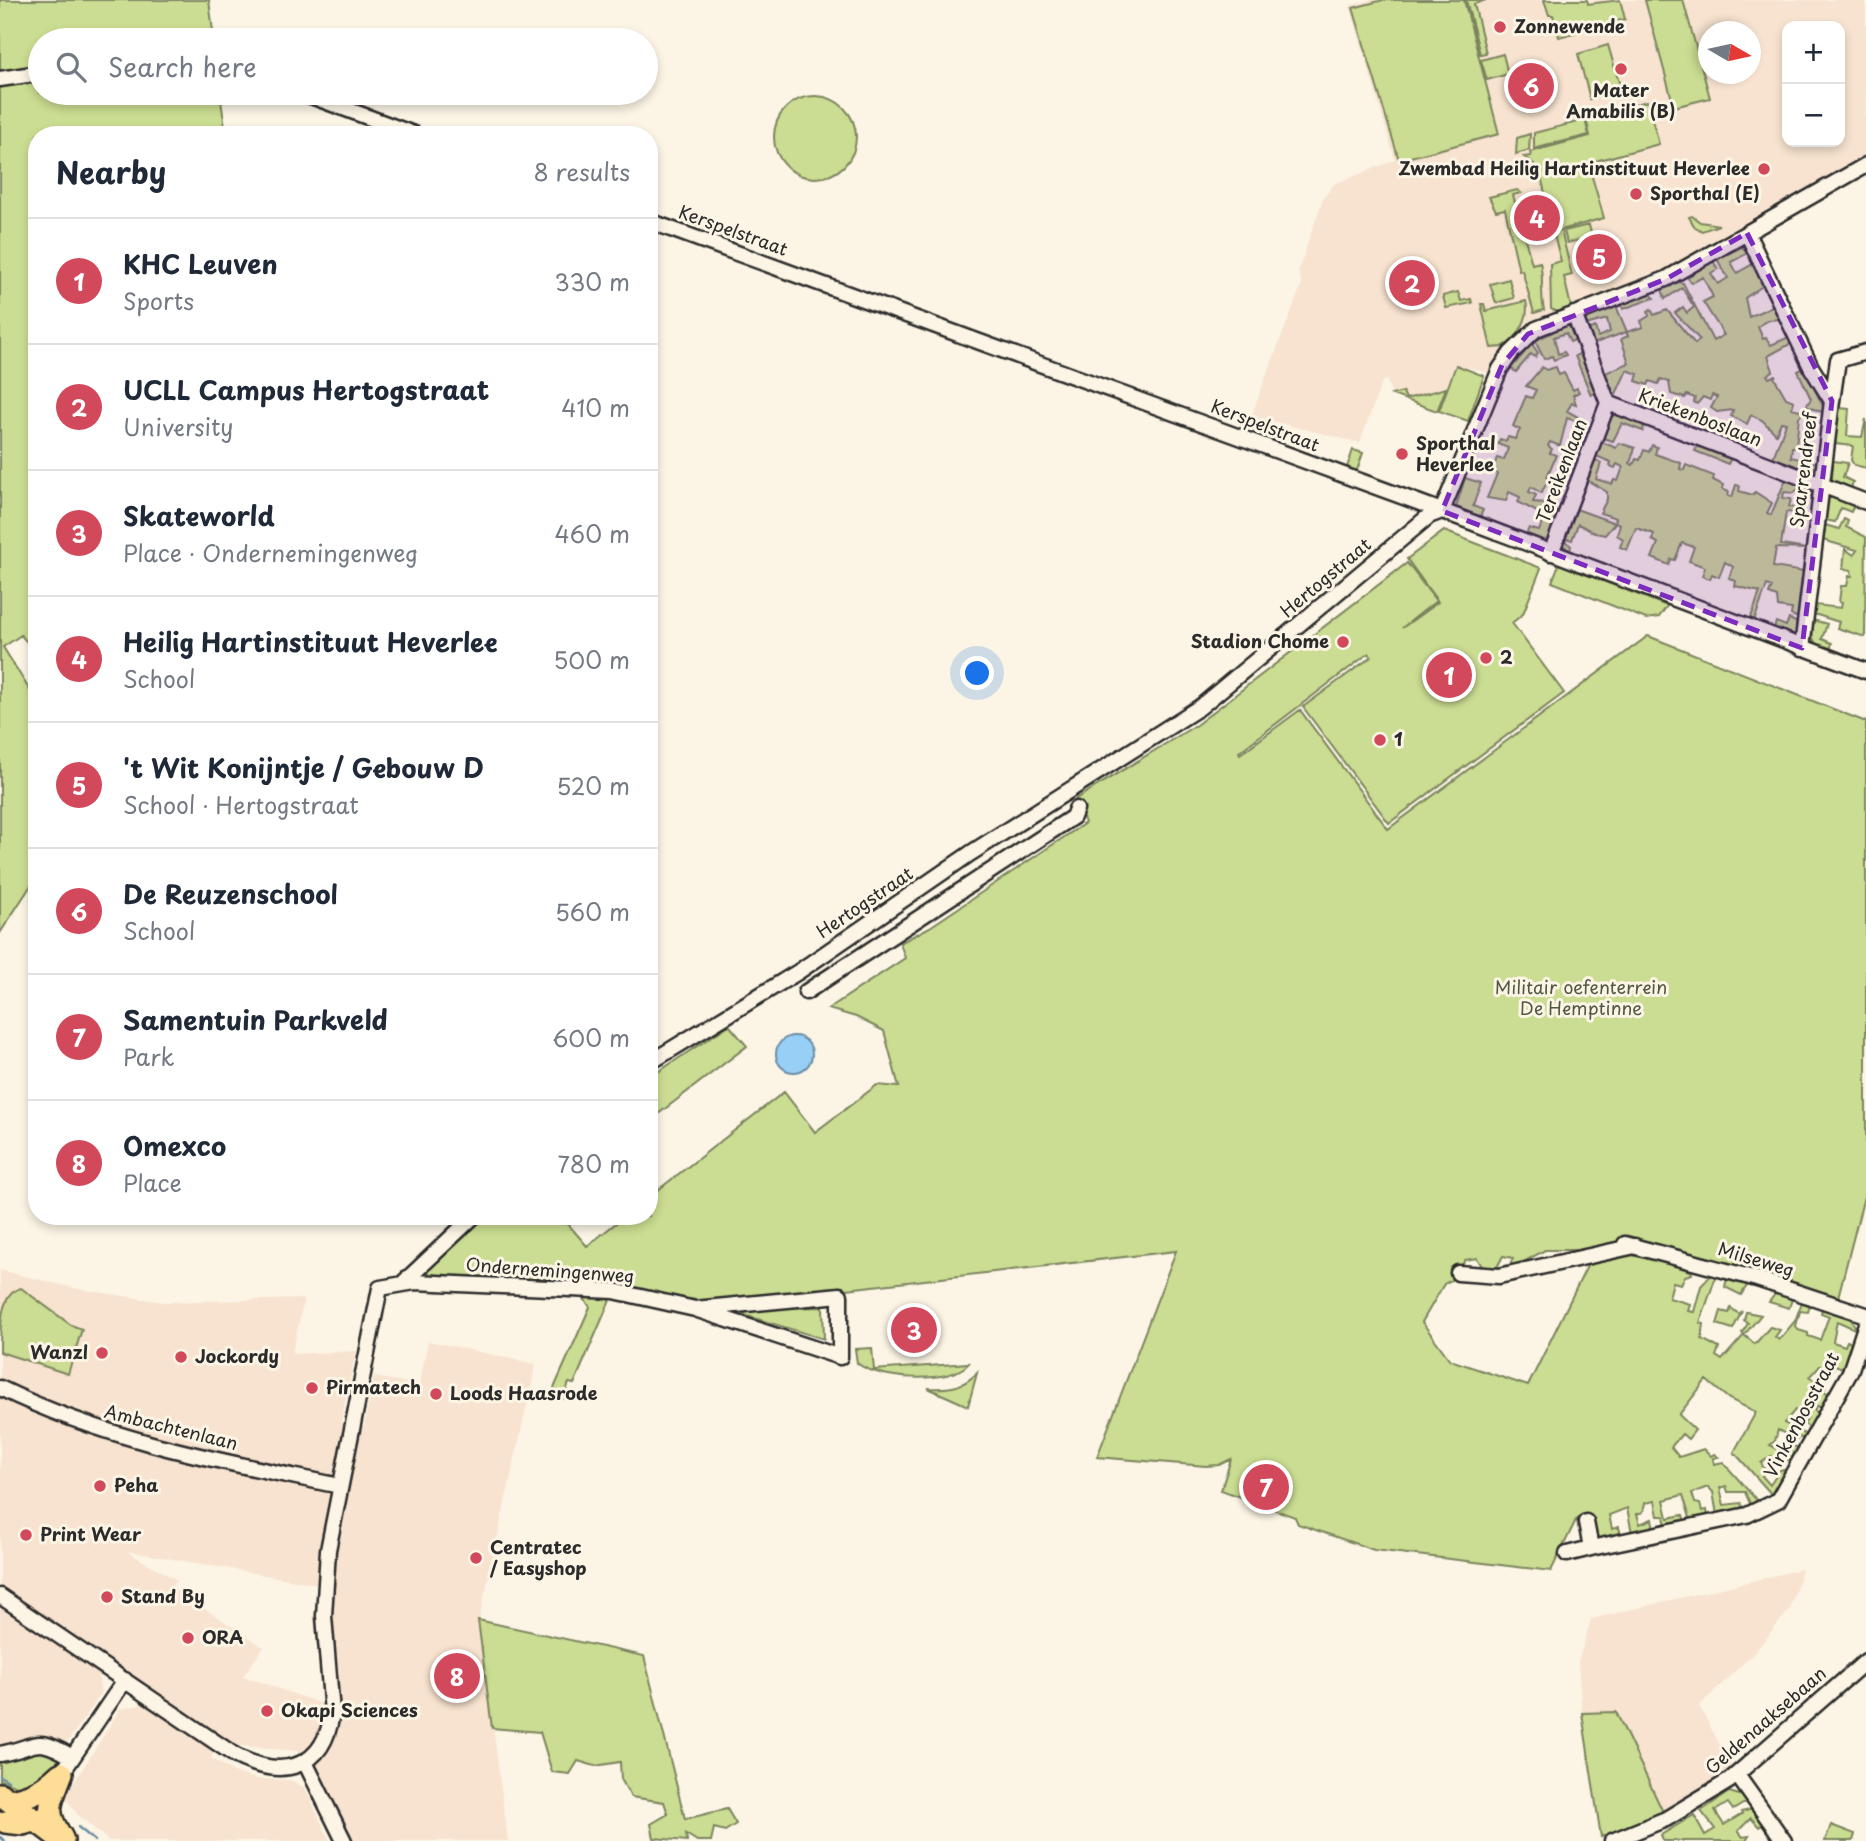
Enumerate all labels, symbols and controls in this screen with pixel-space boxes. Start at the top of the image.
place label: Zonnewende [1514,12,1625,39]
marker: Zonnewende [1492,19,1508,35]
north arrow [1698,21,1761,84]
map controls [1782,21,1845,147]
button: + [1782,21,1845,84]
search box [28,28,658,105]
text: Search here [108,47,257,86]
icon: search [52,48,90,86]
pin: 6 [1508,60,1554,112]
marker: Mater Amabilis (B) [1613,61,1629,77]
place label: Mater Amabilis (B) [1566,76,1676,124]
button: − [1782,84,1845,147]
text: Nearby [56,149,166,194]
text: 8 results [534,154,630,189]
place label: Zwembad Heilig Hartinstituut Heverlee [1398,154,1750,181]
marker: Zwembad Heilig Hartinstituut Heverlee [1756,161,1772,177]
place label: Sporthal (E) [1650,179,1760,206]
marker: Sporthal (E) [1628,186,1644,202]
pin: 4 [1514,192,1560,244]
street label: Kerspelstraat [675,197,792,262]
pin: 5 [1576,231,1622,283]
text: KHC Leuven [123,244,278,283]
pin: 2 [1389,257,1435,309]
text: 1 [74,264,85,299]
text: 330 m [554,264,630,299]
text: Sports [123,283,194,318]
text: UCLL Campus Hertogstraat [123,370,489,409]
street label: Kriekenboslaan [1635,381,1766,453]
text: 2 [71,390,87,425]
text: 410 m [561,390,630,425]
street label: Kerspelstraat [1207,392,1324,458]
text: University [123,409,233,444]
street label: Sparrendreef [1782,409,1823,529]
street label: Tereikenlaan [1528,414,1593,527]
place label: Sporthal Heverlee [1416,429,1496,477]
marker: Sporthal Heverlee [1394,446,1410,462]
text: Skateworld [123,496,275,535]
text: 3 [71,516,87,551]
text: 460 m [555,516,630,551]
street label: Hertogstraat [1274,531,1376,623]
text: Place · Ondernemingenweg [123,535,418,570]
text: Heilig Hartinstituut Heverlee [123,622,498,661]
place label: Stadion Chome [1191,627,1329,654]
marker: Stadion Chome [1335,634,1351,650]
text: 4 [71,642,87,677]
text: 500 m [553,642,630,677]
place label: 2 [1500,643,1513,670]
pin: 1 [1426,649,1472,701]
marker: 2 [1478,650,1494,666]
your location [960,656,994,690]
text: School [123,661,195,696]
place label: 1 [1394,725,1403,752]
marker: 1 [1372,732,1388,748]
text: 't Wit Konijntje / Gebouw D [123,748,484,787]
text: 5 [72,768,86,803]
text: 520 m [557,768,630,803]
text: School · Hertogstraat [123,787,359,822]
street label: Hertogstraat [810,859,918,944]
text: De Reuzenschool [123,874,338,913]
text: 6 [71,894,87,929]
text: 560 m [555,894,630,929]
text: School [123,913,195,948]
park label: Militair oefenterrein De Hemptinne [1495,973,1667,1021]
text: Samentuin Parkveld [123,1000,388,1039]
text: 7 [72,1020,86,1055]
text: 600 m [552,1020,630,1055]
text: Park [123,1039,174,1074]
text: Omexco [123,1126,226,1165]
text: 8 [72,1146,86,1181]
text: 780 m [558,1146,630,1181]
text: Place [123,1165,182,1200]
street label: Milseweg [1715,1234,1798,1283]
street label: Ondernemingenweg [465,1250,635,1289]
pin: 3 [891,1304,937,1356]
place label: Wanzl [30,1338,88,1365]
place label: Jockordy [195,1342,279,1369]
marker: Wanzl [94,1345,110,1361]
street label: Vinkenbosstraat [1756,1347,1845,1482]
marker: Jockordy [173,1349,189,1365]
place label: Pirmatech [326,1373,421,1400]
place label: Loods Haasrode [450,1379,598,1406]
marker: Pirmatech [304,1380,320,1396]
marker: Loods Haasrode [428,1386,444,1402]
street label: Ambachtenlaan [102,1397,241,1456]
pin: 7 [1243,1461,1289,1513]
place label: Peha [114,1471,158,1498]
marker: Peha [92,1478,108,1494]
place label: Print Wear [40,1520,142,1547]
marker: Print Wear [18,1527,34,1543]
place label: Centratec / Easyshop [489,1533,587,1581]
marker: Centratec / Easyshop [468,1550,484,1566]
place label: Stand By [121,1582,205,1609]
marker: Stand By [99,1589,115,1605]
place label: ORA [202,1623,243,1650]
marker: ORA [180,1630,196,1646]
pin: 8 [434,1650,480,1702]
street label: Geldenaaksebaan [1699,1660,1832,1780]
place label: Okapi Sciences [281,1696,418,1723]
marker: Okapi Sciences [259,1703,275,1719]

